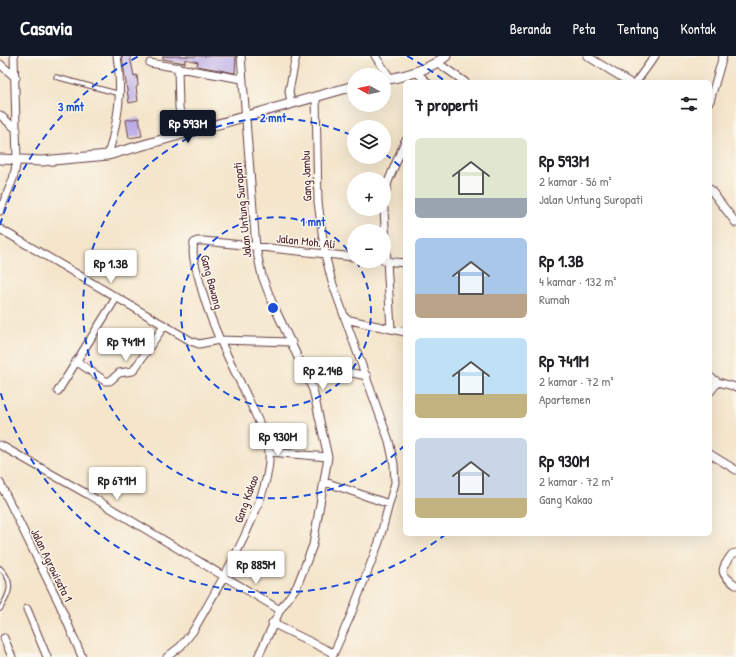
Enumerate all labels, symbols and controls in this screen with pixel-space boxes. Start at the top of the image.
text: Casavia [20,15,72,41]
text: Beranda [510,19,551,38]
text: Peta [573,19,595,38]
text: Tentang [617,19,659,38]
text: Kontak [681,19,716,38]
north arrow [347,68,391,112]
map controls [347,68,391,268]
text: 7 properti [415,93,478,116]
icon: filters [678,93,700,115]
text: 3 mnt [58,98,85,115]
text: 2 mnt [260,109,287,126]
pin: Rp 593M [151,110,225,144]
text: Rp 593M [169,114,207,132]
button: layers [347,120,391,164]
text: Rp 593M [539,149,589,172]
street label: Gang Jambu [297,150,315,202]
icon: home [447,154,495,202]
street label: Jalan Untung Suropati [229,161,255,259]
button: + [347,172,391,216]
text: 2 kamar · 56 m² [539,172,612,190]
text: Jalan Untung Suropati [539,190,643,208]
text: 1 mnt [301,213,326,230]
button: − [347,224,391,268]
street label: Jalan Moh. Ali [276,229,336,253]
text: Rp 1.3B [539,249,584,272]
pin: Rp 1.3B [74,250,148,284]
street label: Gang Bawang [197,253,227,311]
text: Rp 1.3B [94,254,128,272]
icon: home [447,254,495,302]
text: 4 kamar · 132 m² [539,272,616,290]
text: Rumah [539,290,570,308]
centre of rings [266,301,280,315]
pin: Rp 741M [89,328,163,362]
text: Rp 741M [107,332,145,350]
text: Rp 741M [539,349,589,372]
icon: home [447,354,495,402]
pin: Rp 2.14B [282,357,364,391]
text: Rp 2.14B [303,361,343,379]
text: 2 kamar · 72 m² [539,372,613,390]
text: Apartemen [539,390,591,408]
pin: Rp 930M [241,423,315,457]
text: Rp 930M [259,427,297,445]
text: Rp 930M [539,449,590,472]
icon: home [447,454,495,502]
pin: Rp 671M [80,467,154,501]
text: Rp 671M [98,471,136,489]
text: 2 kamar · 72 m² [539,472,613,490]
street label: Gang Kakao [230,473,263,525]
text: Gang Kakao [539,490,593,508]
street label: Jalan Agrowisata 1 [27,526,77,604]
pin: Rp 885M [219,551,293,585]
text: Rp 885M [237,555,275,573]

